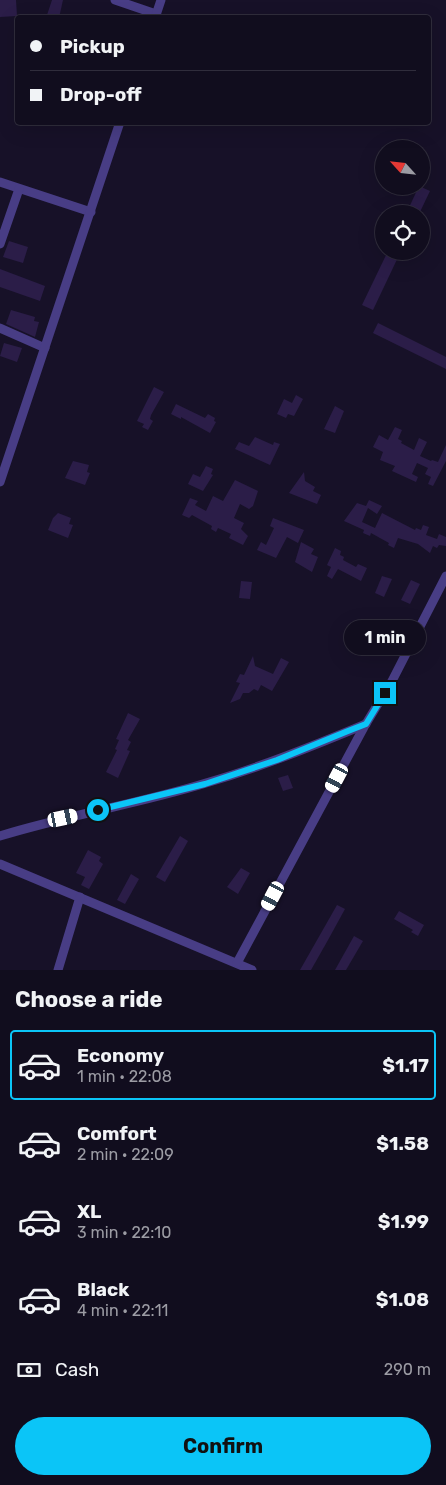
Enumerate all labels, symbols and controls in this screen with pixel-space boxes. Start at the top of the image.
text: Pickup [60,35,125,58]
text: Drop-off [60,83,142,106]
north arrow [375,140,430,195]
map controls [375,140,430,260]
button: locate [375,205,430,260]
callout: 1 min [344,620,426,656]
text: 1 min [365,628,405,647]
route end [374,682,396,704]
car [323,761,350,795]
route start [87,799,109,821]
car [46,808,79,828]
car [259,879,286,913]
text: Choose a ride [15,986,162,1013]
icon: car [17,1043,62,1088]
text: Economy [77,1044,164,1067]
text: $1.17 [382,1054,429,1077]
text: 1 min · 22:08 [77,1067,172,1086]
icon: car [17,1121,62,1166]
text: Comfort [77,1122,157,1145]
text: $1.58 [376,1132,429,1155]
text: 2 min · 22:09 [77,1145,174,1164]
icon: car [17,1199,62,1244]
text: XL [77,1200,101,1223]
text: $1.99 [378,1210,429,1233]
text: 3 min · 22:10 [77,1223,171,1242]
icon: car [17,1277,62,1322]
text: Black [77,1278,129,1301]
text: $1.08 [376,1288,429,1311]
text: 4 min · 22:11 [77,1301,168,1320]
icon: cash [15,1356,43,1384]
text: Cash [55,1358,99,1381]
text: 290 m [384,1360,431,1379]
button: Confirm [15,1417,431,1475]

